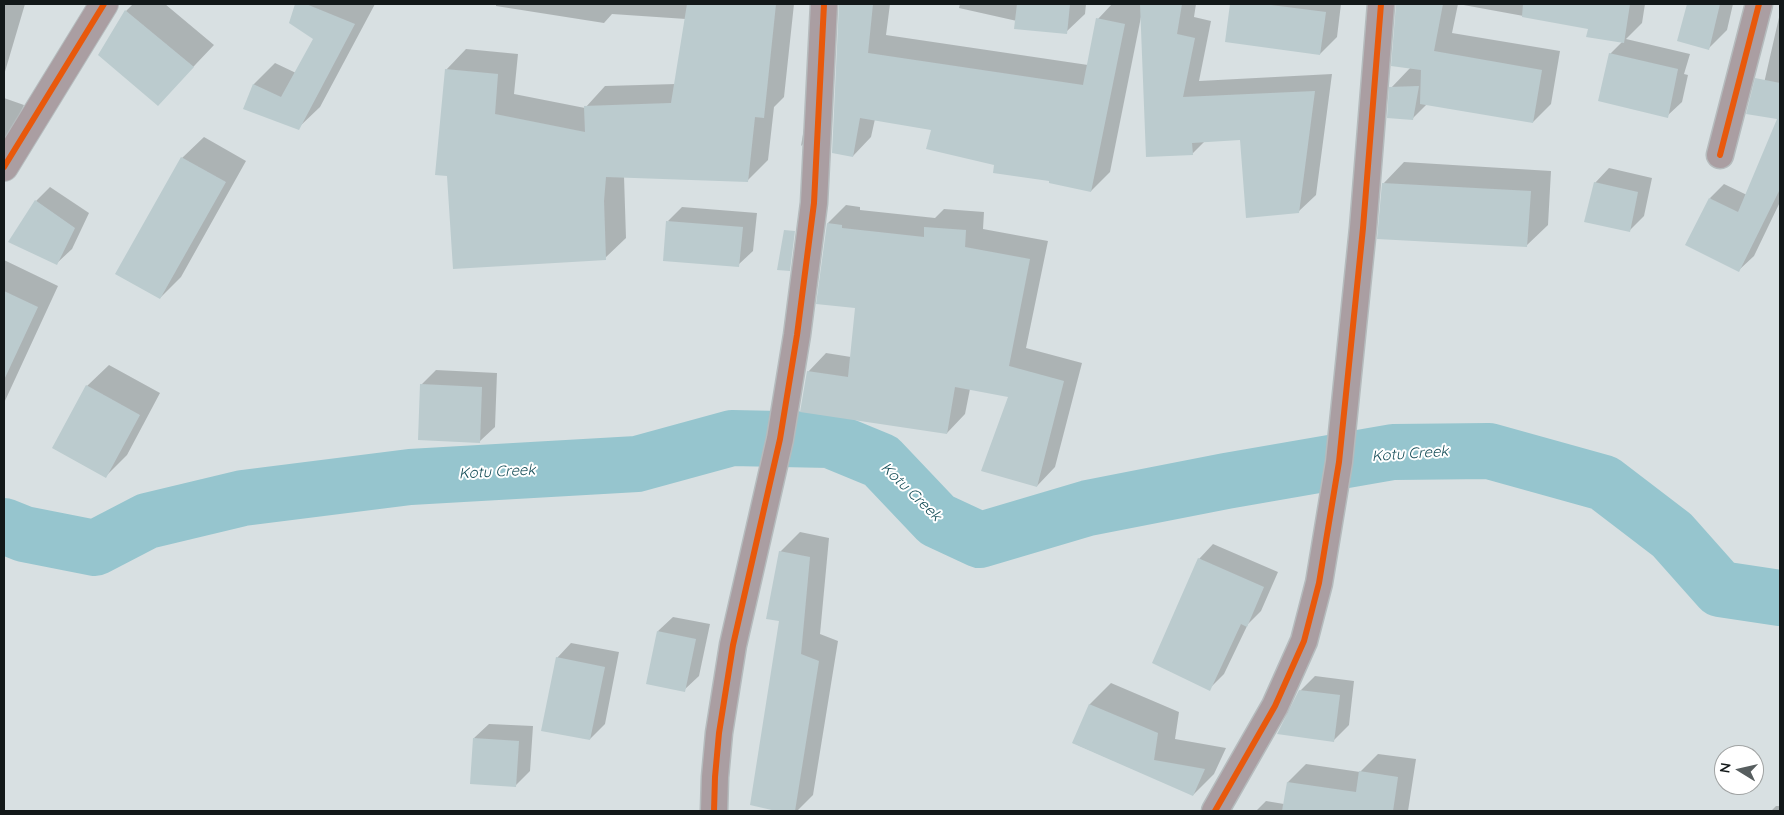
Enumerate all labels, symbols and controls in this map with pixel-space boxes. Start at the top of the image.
water label: Kotu Creek [1371,442,1449,466]
water label: Kotu Creek [877,459,945,525]
water label: Kotu Creek [458,461,536,483]
north arrow [1714,745,1764,795]
text: N [1715,761,1735,774]

